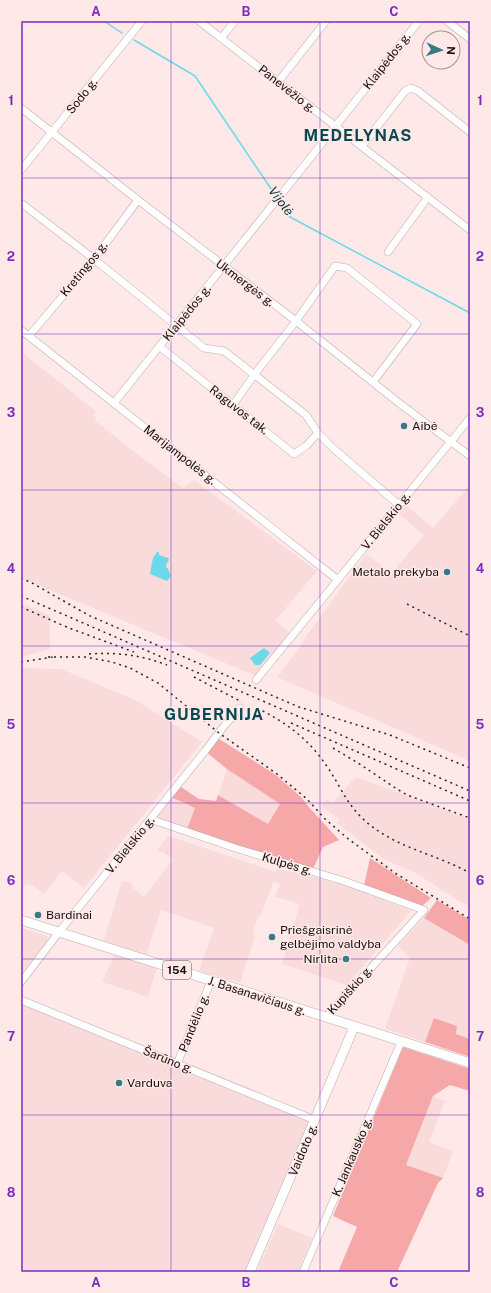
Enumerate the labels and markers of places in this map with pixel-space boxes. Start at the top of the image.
place label: Aibė [412,419,438,433]
marker: Aibė [399,421,409,431]
place label: Metalo prekyba [352,565,439,579]
marker: Metalo prekyba [442,567,452,577]
place label: Bardinai [46,908,92,922]
marker: Bardinai [33,910,43,920]
place label: Priešgaisrinė gelbėjimo valdyba [280,923,381,951]
marker: Priešgaisrinė gelbėjimo valdyba [267,932,277,942]
place label: Nirlita [303,952,338,966]
marker: Nirlita [341,954,351,964]
place label: Varduva [127,1076,172,1090]
marker: Varduva [114,1078,124,1088]

